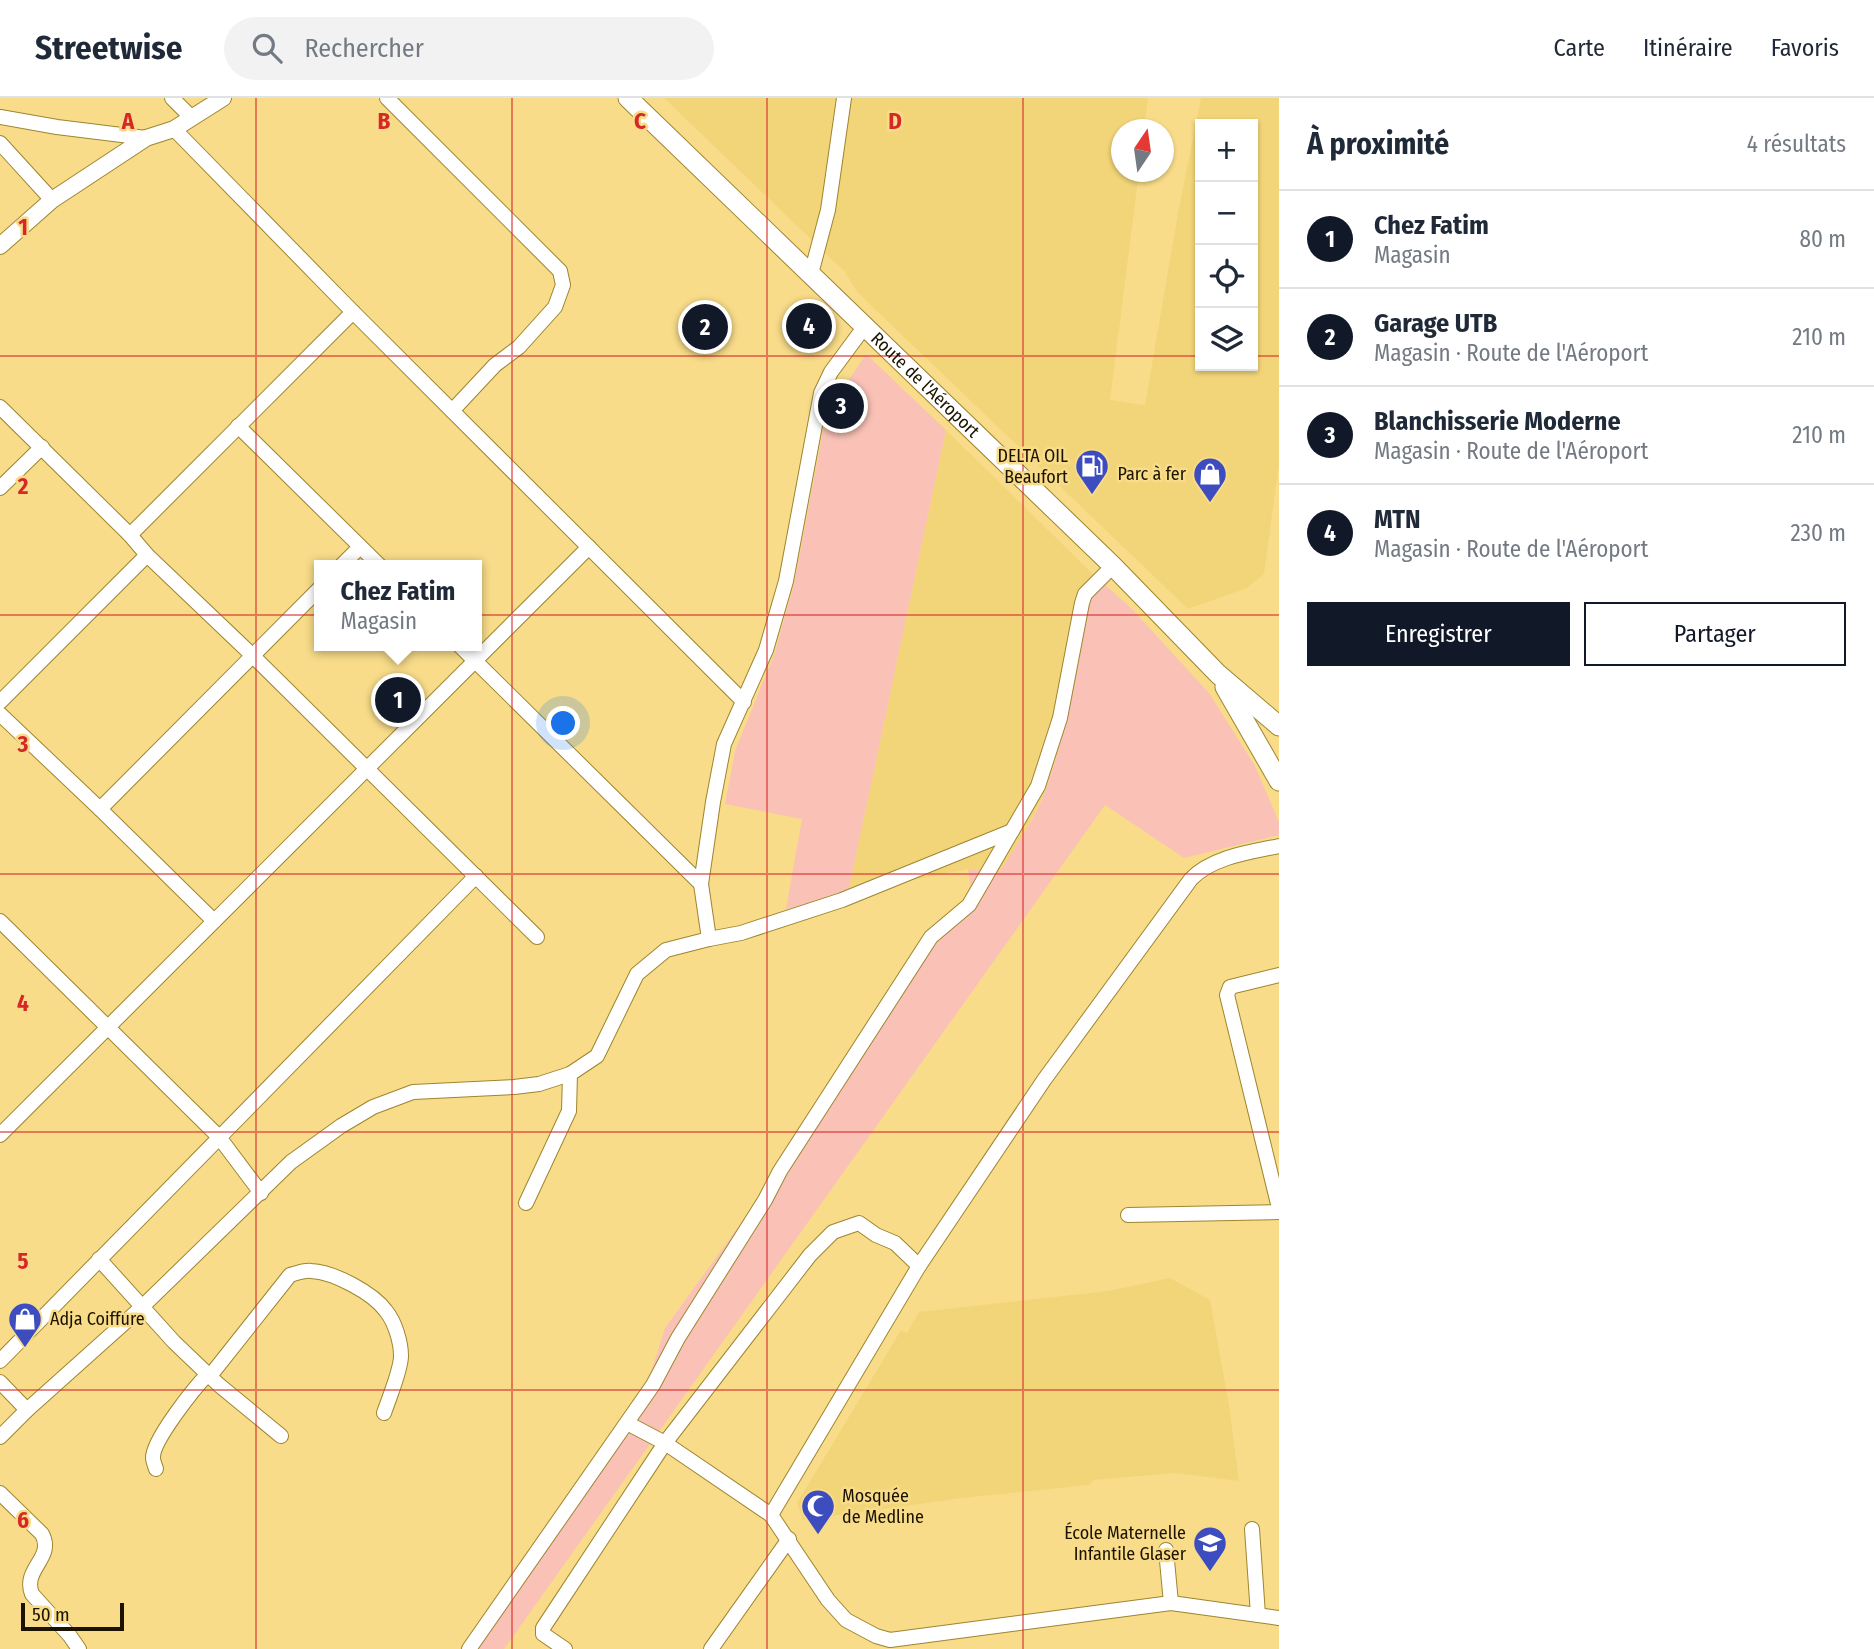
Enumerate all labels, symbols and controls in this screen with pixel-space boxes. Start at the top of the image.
search box [224,17,714,80]
text: Streetwise [35,28,182,68]
icon: search [248,29,286,67]
text: Rechercher [304,33,424,64]
text: Carte [1554,34,1605,62]
text: Itinéraire [1643,34,1733,62]
text: Favoris [1771,34,1839,62]
text: A [121,107,135,135]
text: B [378,107,391,135]
text: C [634,107,646,135]
text: D [888,107,902,135]
north arrow [1111,119,1174,182]
map controls [1195,119,1258,371]
button: + [1195,119,1258,182]
text: À proximité [1307,126,1449,162]
text: 4 résultats [1747,130,1846,158]
button: − [1195,182,1258,245]
text: Chez Fatim [1374,210,1489,241]
text: 1 [18,213,28,241]
text: 1 [1325,225,1335,253]
text: 80 m [1799,225,1846,253]
text: Magasin [1374,241,1451,269]
button: locate [1195,245,1258,308]
pin: 4 [786,300,832,352]
pin: 2 [682,301,728,353]
button: layers [1195,308,1258,371]
text: Garage UTB [1374,308,1497,339]
text: 2 [1325,323,1335,351]
text: 210 m [1792,323,1846,351]
street label: Route de l'Aéroport [866,327,984,442]
text: Magasin · Route de l'Aéroport [1374,339,1648,367]
pin: 3 [818,380,864,432]
text: Blanchisserie Moderne [1374,406,1621,437]
text: 3 [1325,421,1335,449]
text: 210 m [1792,421,1846,449]
text: Magasin · Route de l'Aéroport [1374,437,1648,465]
place label: DELTA OIL Beaufort [997,445,1068,488]
fuel station icon: DELTA OIL Beaufort [1073,447,1111,496]
shop icon: Parc à fer [1191,455,1229,504]
place label: Parc à fer [1117,463,1187,485]
text: 2 [17,472,29,500]
text: MTN [1374,504,1421,535]
text: 4 [1324,519,1336,547]
text: 230 m [1790,519,1846,547]
text: Magasin · Route de l'Aéroport [1374,535,1648,563]
popup [314,560,482,651]
text: Chez Fatim [341,576,455,607]
button: Enregistrer [1307,602,1570,666]
button: Partager [1584,602,1846,666]
text: Magasin [341,607,417,635]
pin: 1 [375,674,421,726]
your location [546,706,580,740]
text: 3 [17,730,29,758]
text: 4 [17,989,29,1017]
text: 5 [17,1247,29,1275]
shop icon: Adja Coiffure [6,1300,44,1349]
place label: Adja Coiffure [50,1308,145,1330]
place label: Mosquée de Medline [842,1485,924,1528]
mosque icon: Mosquée de Medline [799,1487,837,1536]
text: 6 [17,1506,29,1534]
place label: École Maternelle Infantile Glaser [1064,1521,1187,1565]
school or university icon: École Maternelle Infantile Glaser [1191,1524,1229,1573]
scale bar [21,1600,124,1632]
text: 50 m [32,1603,70,1626]

